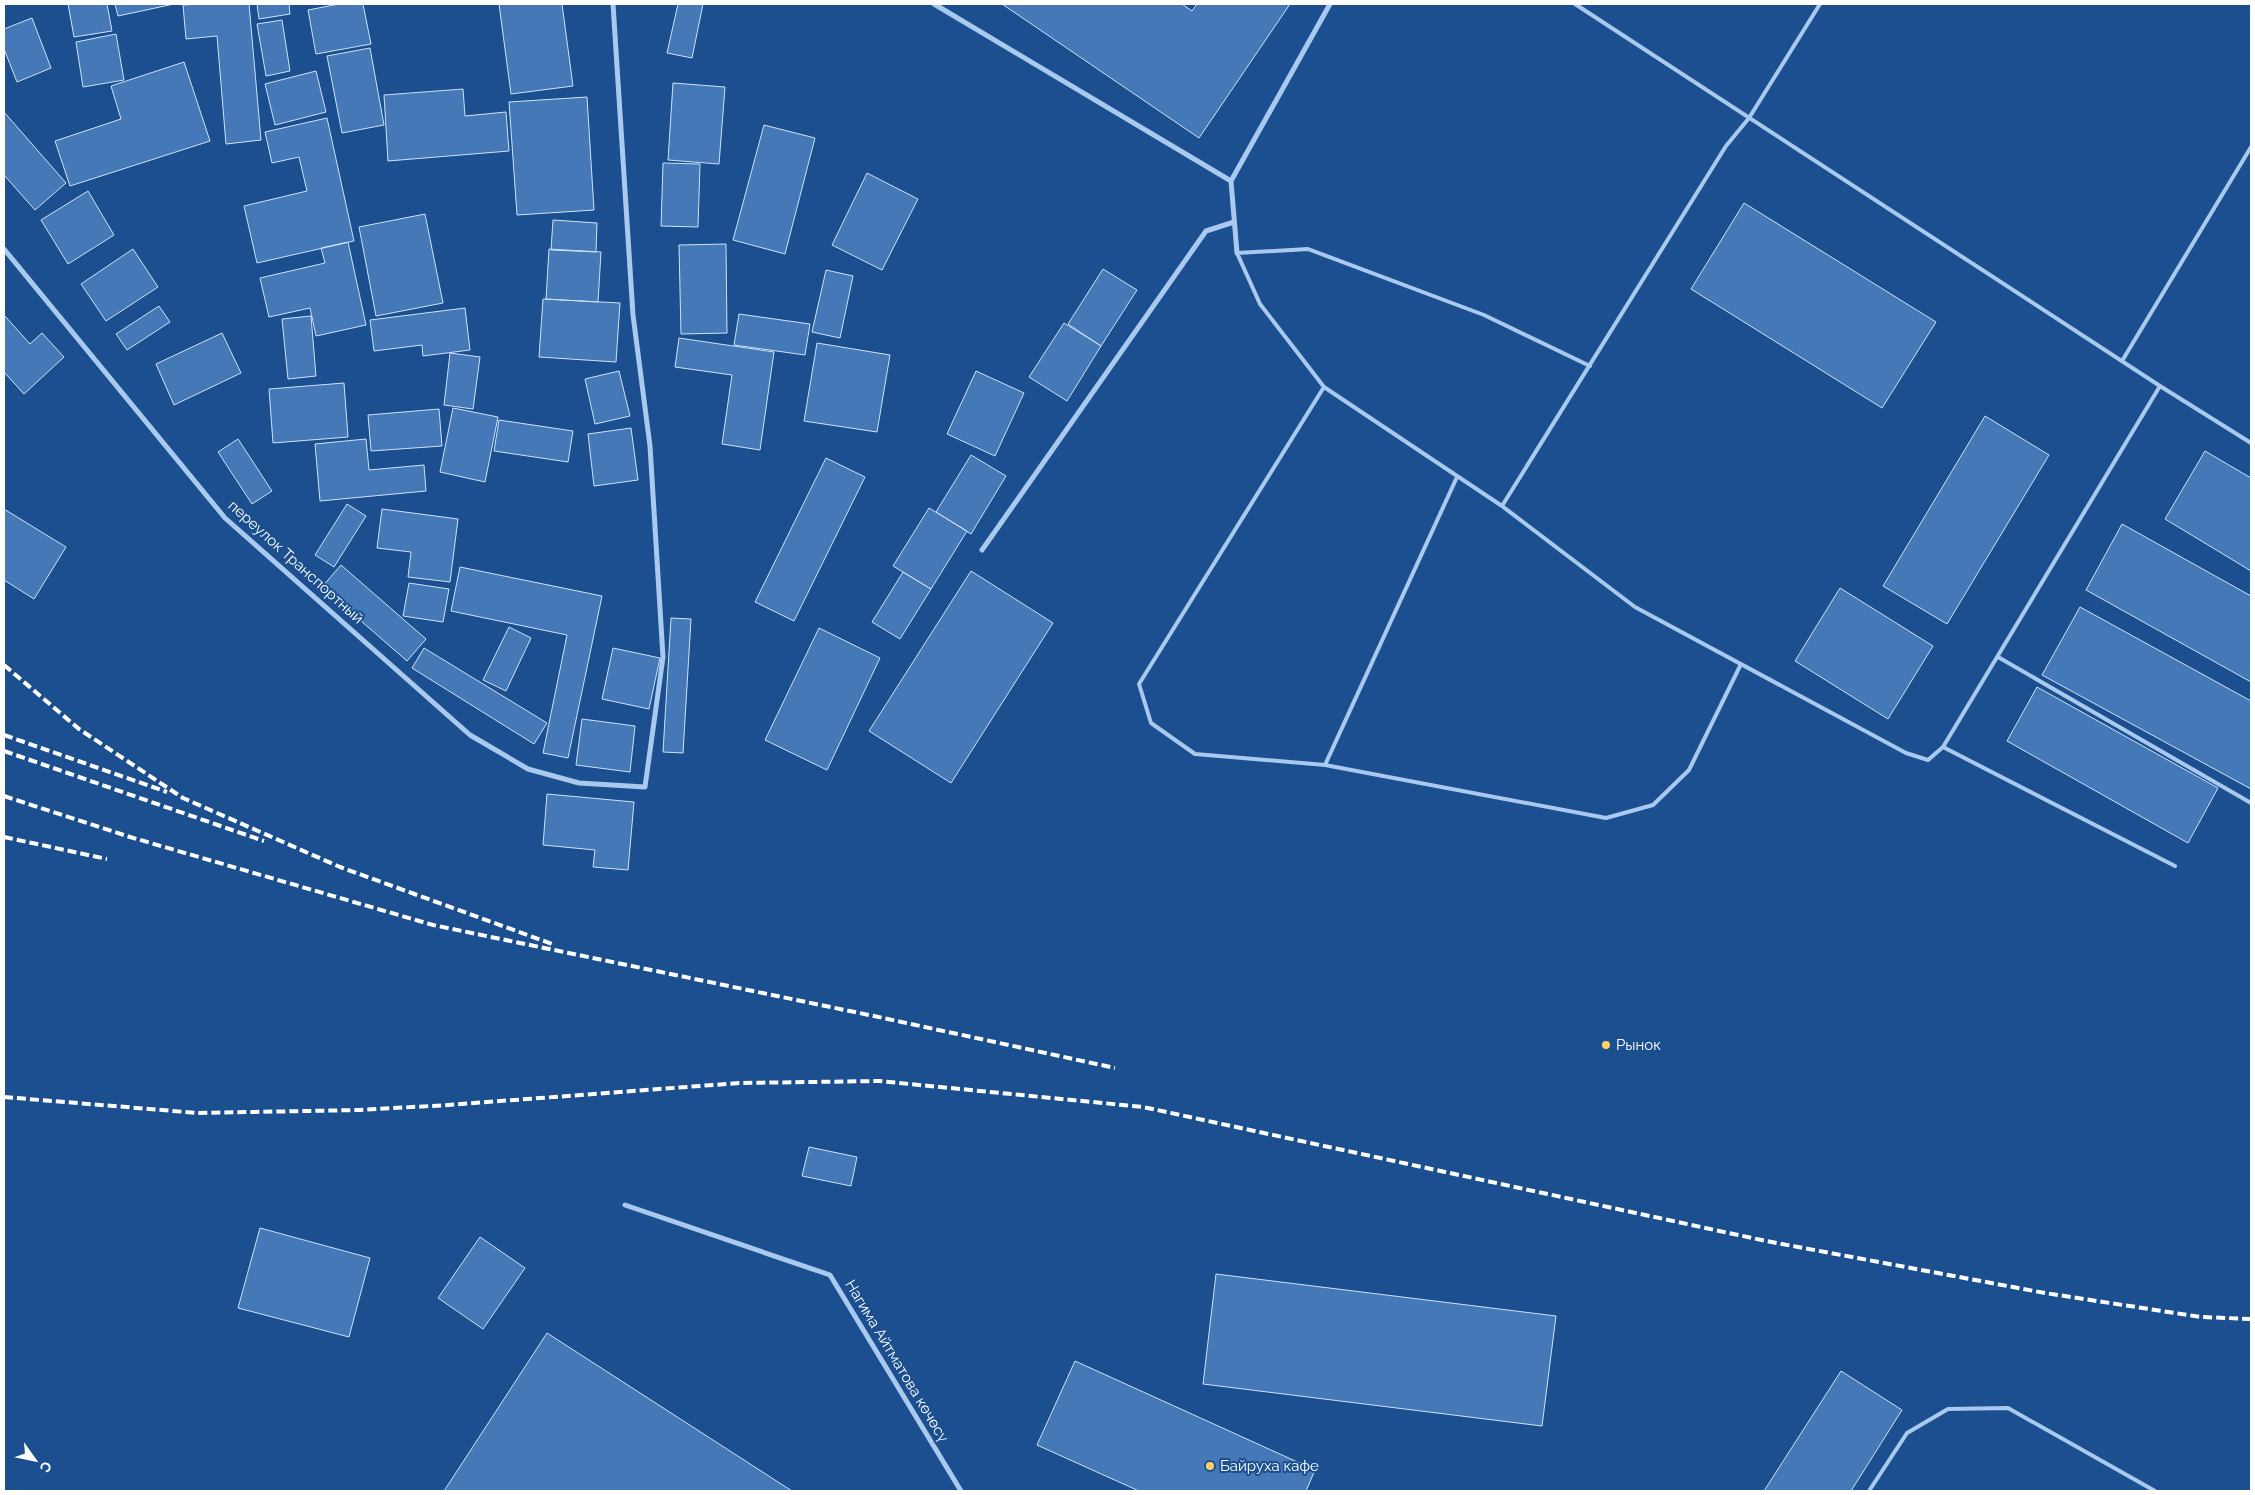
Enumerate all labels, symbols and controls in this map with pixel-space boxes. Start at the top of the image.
street label: переулок Транспортный [225,496,367,628]
place label: Рынок [1616,1036,1661,1054]
marker: Рынок [1600,1039,1612,1051]
street label: Нагима Айтматова көчөсү [841,1277,953,1445]
north arrow [10,1435,60,1485]
place label: Байруха кафе [1220,1457,1319,1475]
text: С [36,1459,55,1476]
marker: Байруха кафе [1204,1460,1216,1472]

